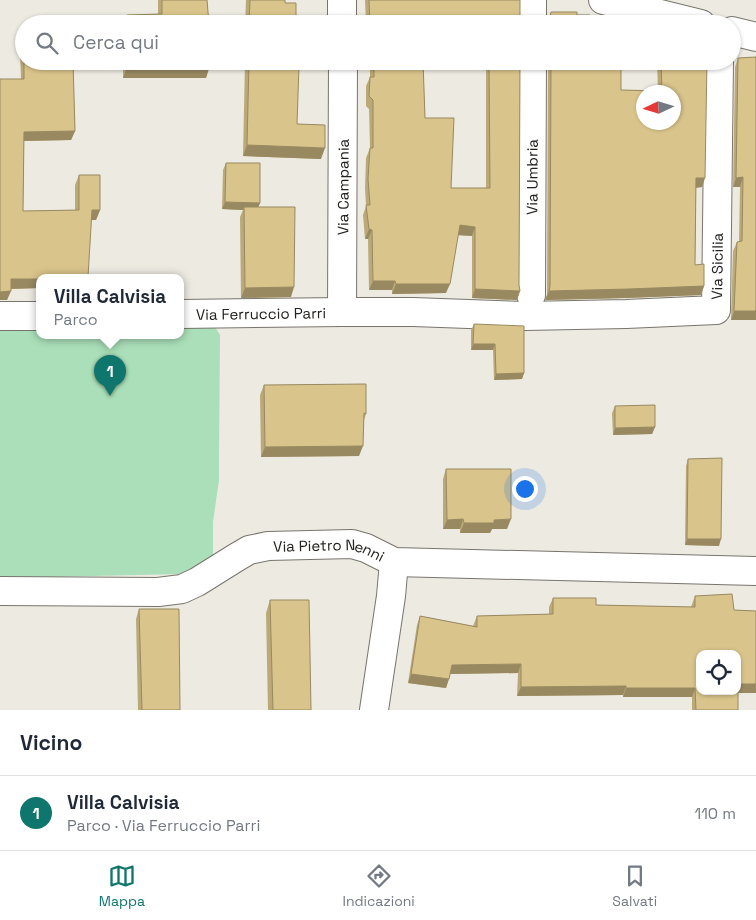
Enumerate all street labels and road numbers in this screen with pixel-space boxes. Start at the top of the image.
street label: Via Campania [333,138,352,235]
street label: Via Umbria [522,139,541,215]
street label: Via Sicilia [707,232,726,300]
street label: Via Ferruccio Parri [196,303,326,323]
street label: Via Pietro Nenni [273,534,388,565]

